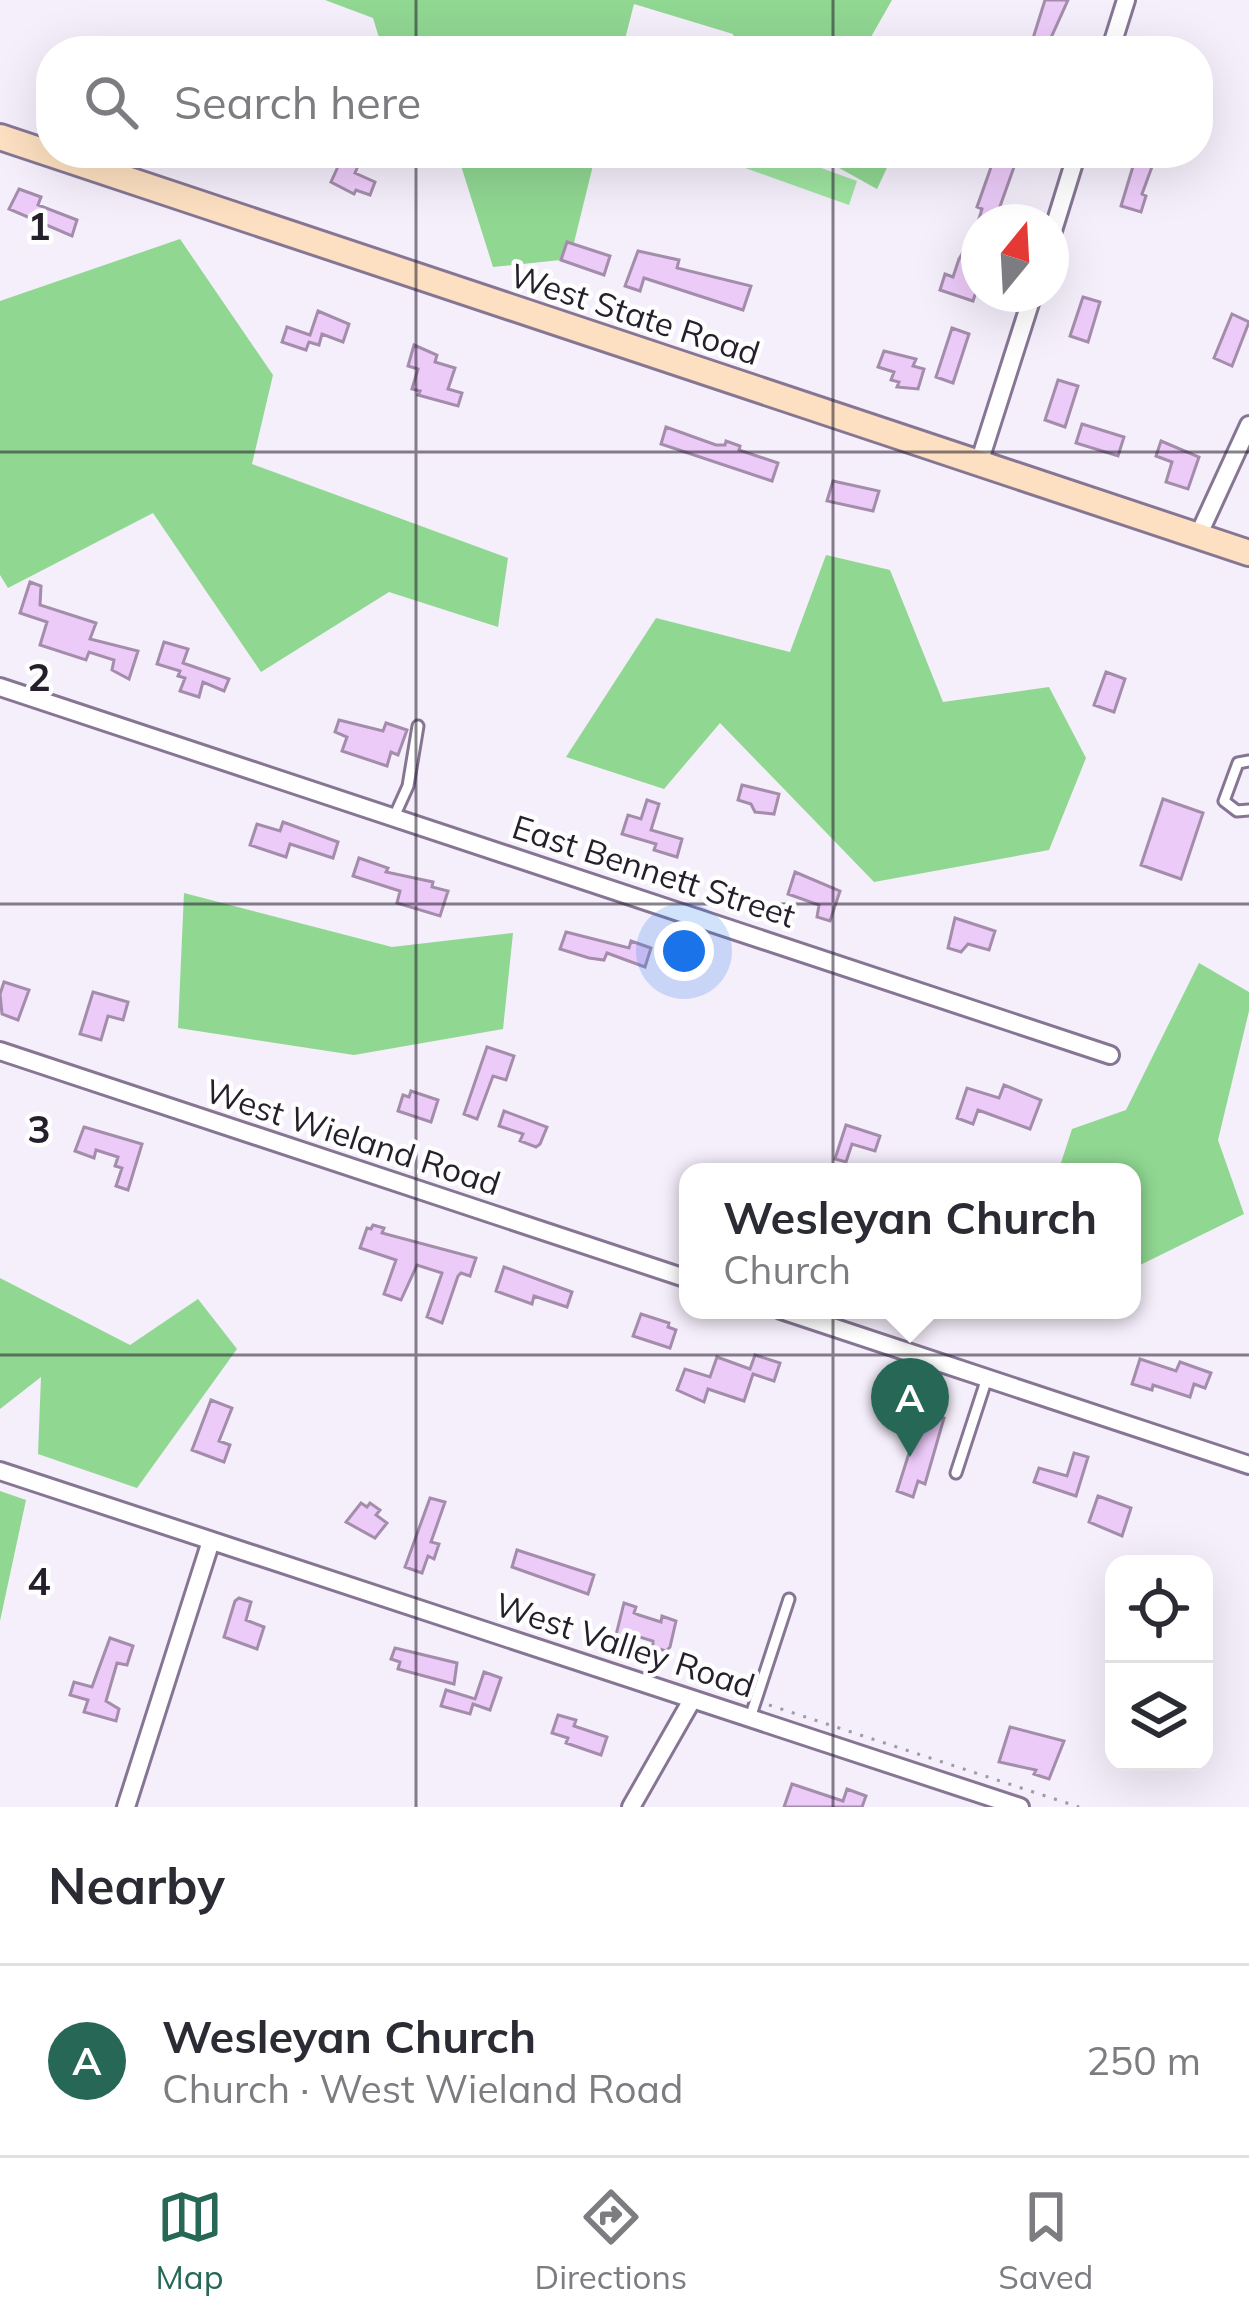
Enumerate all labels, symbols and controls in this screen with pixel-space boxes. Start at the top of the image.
search box [36,36,1213,168]
icon: search [78,69,144,135]
text: Search here [174,74,421,130]
text: 1 [27,201,51,250]
north arrow [961,204,1069,312]
street label: West State Road [505,254,765,373]
text: 2 [27,652,51,701]
street label: East Bennett Street [508,805,801,936]
your location [654,921,714,981]
street label: West Wieland Road [200,1069,506,1204]
text: 3 [27,1104,51,1153]
popup [679,1163,1141,1319]
text: Wesleyan Church [723,1189,1097,1245]
text: Church [723,1245,851,1294]
pin: A [871,1358,949,1457]
map controls [1105,1555,1213,1771]
button: locate [1105,1555,1213,1663]
text: 4 [27,1556,51,1605]
street label: West Valley Road [490,1583,760,1706]
button: layers [1105,1663,1213,1771]
text: Nearby [48,1853,225,1917]
text: Wesleyan Church [162,2008,536,2064]
text: A [72,2036,102,2085]
text: 250 m [1086,2036,1201,2085]
text: Church · West Wieland Road [162,2064,683,2113]
tab: Map [156,2184,223,2297]
tab: Directions [535,2184,687,2297]
tab: Saved [998,2184,1093,2297]

